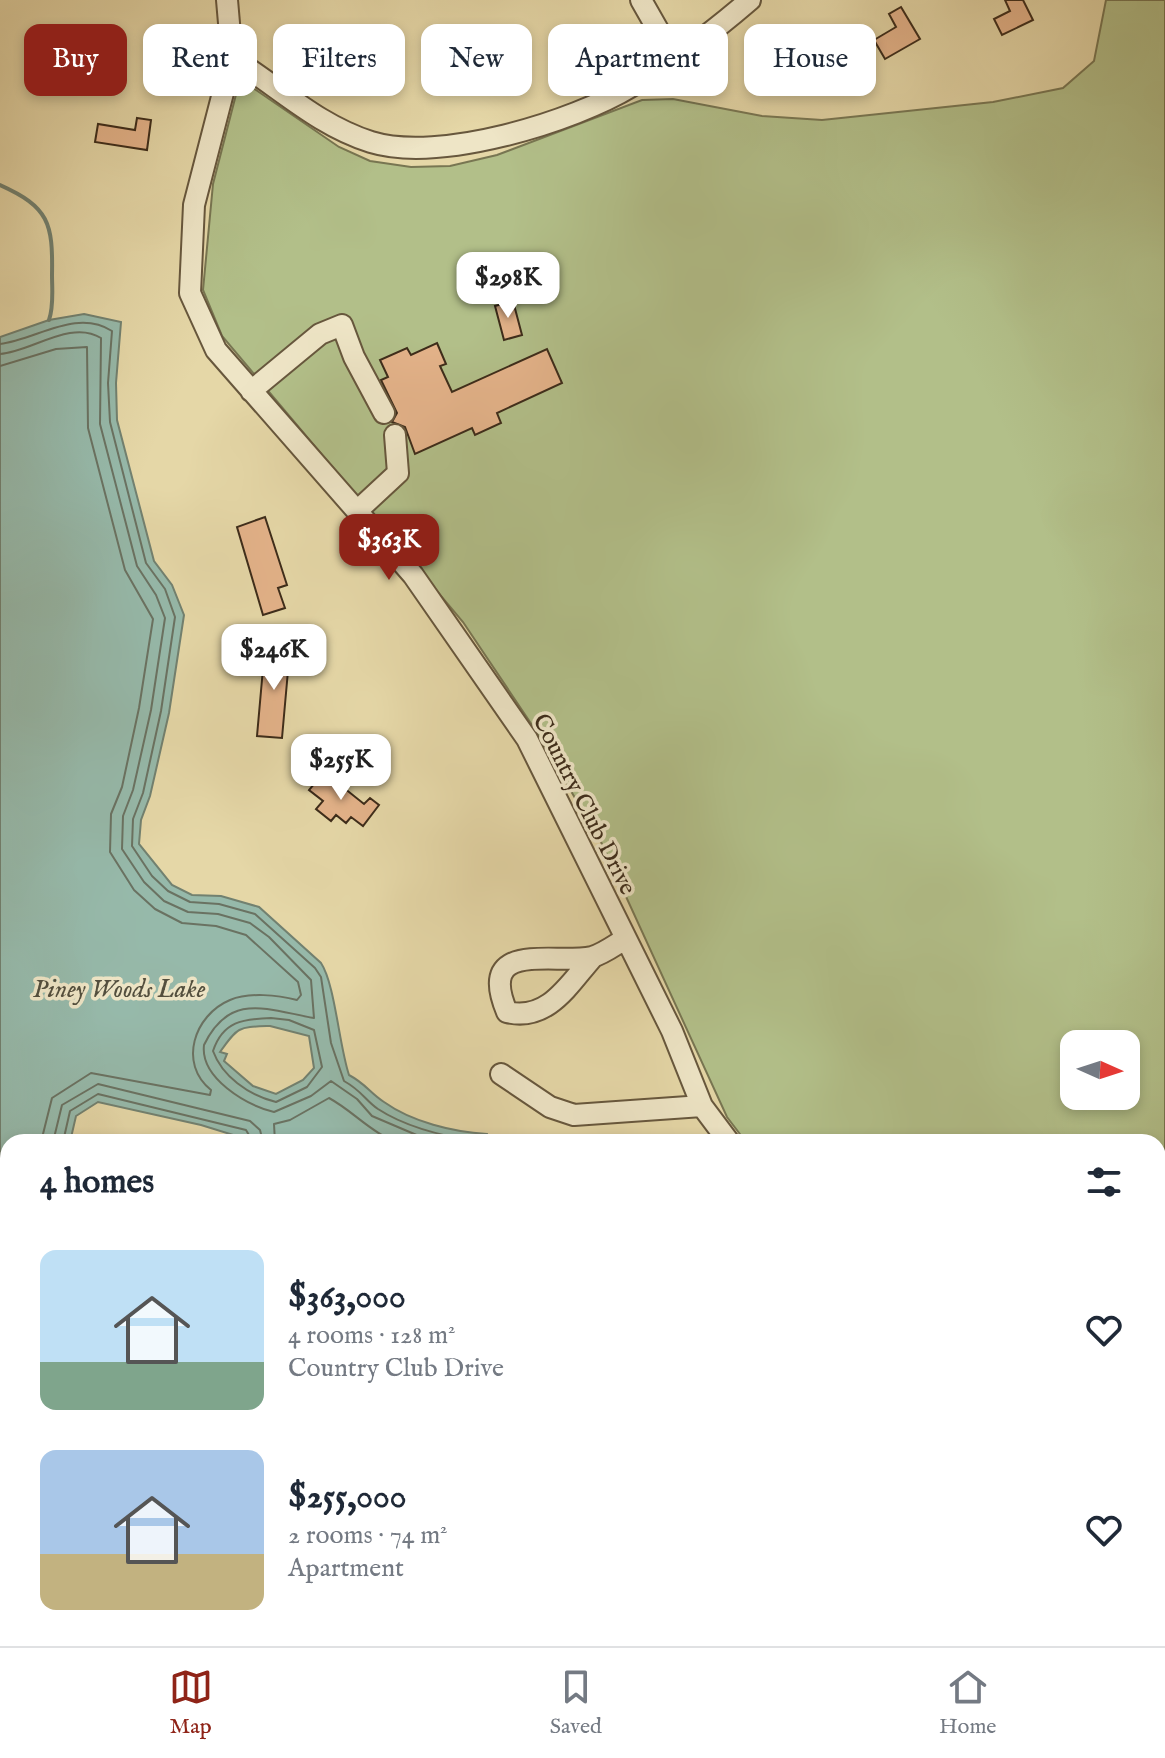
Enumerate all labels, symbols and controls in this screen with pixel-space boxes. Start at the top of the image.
chip: Buy [24,24,127,96]
chip: Rent [143,24,257,96]
chip: Filters [273,24,405,96]
chip: New [421,24,532,96]
chip: Apartment [548,24,728,96]
chip: House [744,24,876,96]
pin: $298K [452,252,564,320]
text: $298K [475,261,541,294]
pin: $363K [333,514,445,582]
text: $363K [357,523,421,556]
pin: $246K [218,624,330,692]
text: $246K [239,633,309,666]
street label: Country Club Drive [525,709,643,900]
pin: $255K [285,734,397,802]
text: $255K [309,743,373,776]
water label: Piney Woods Lake [33,973,206,1006]
north arrow [1060,1030,1140,1110]
map controls [1060,1030,1140,1110]
icon: filters [1082,1160,1126,1204]
text: 4 homes [40,1161,154,1204]
text: $363,000 [288,1276,406,1319]
icon: home [104,1282,200,1378]
icon: heart [1082,1308,1126,1352]
text: 4 rooms · 128 m² [288,1319,455,1352]
text: Country Club Drive [288,1352,504,1385]
text: $255,000 [288,1476,406,1519]
icon: home [104,1482,200,1578]
icon: heart [1082,1508,1126,1552]
text: 2 rooms · 74 m² [288,1519,448,1552]
text: Apartment [288,1552,404,1585]
tab: Map [169,1665,213,1741]
tab: Saved [550,1665,602,1741]
tab: Home [939,1665,996,1741]

